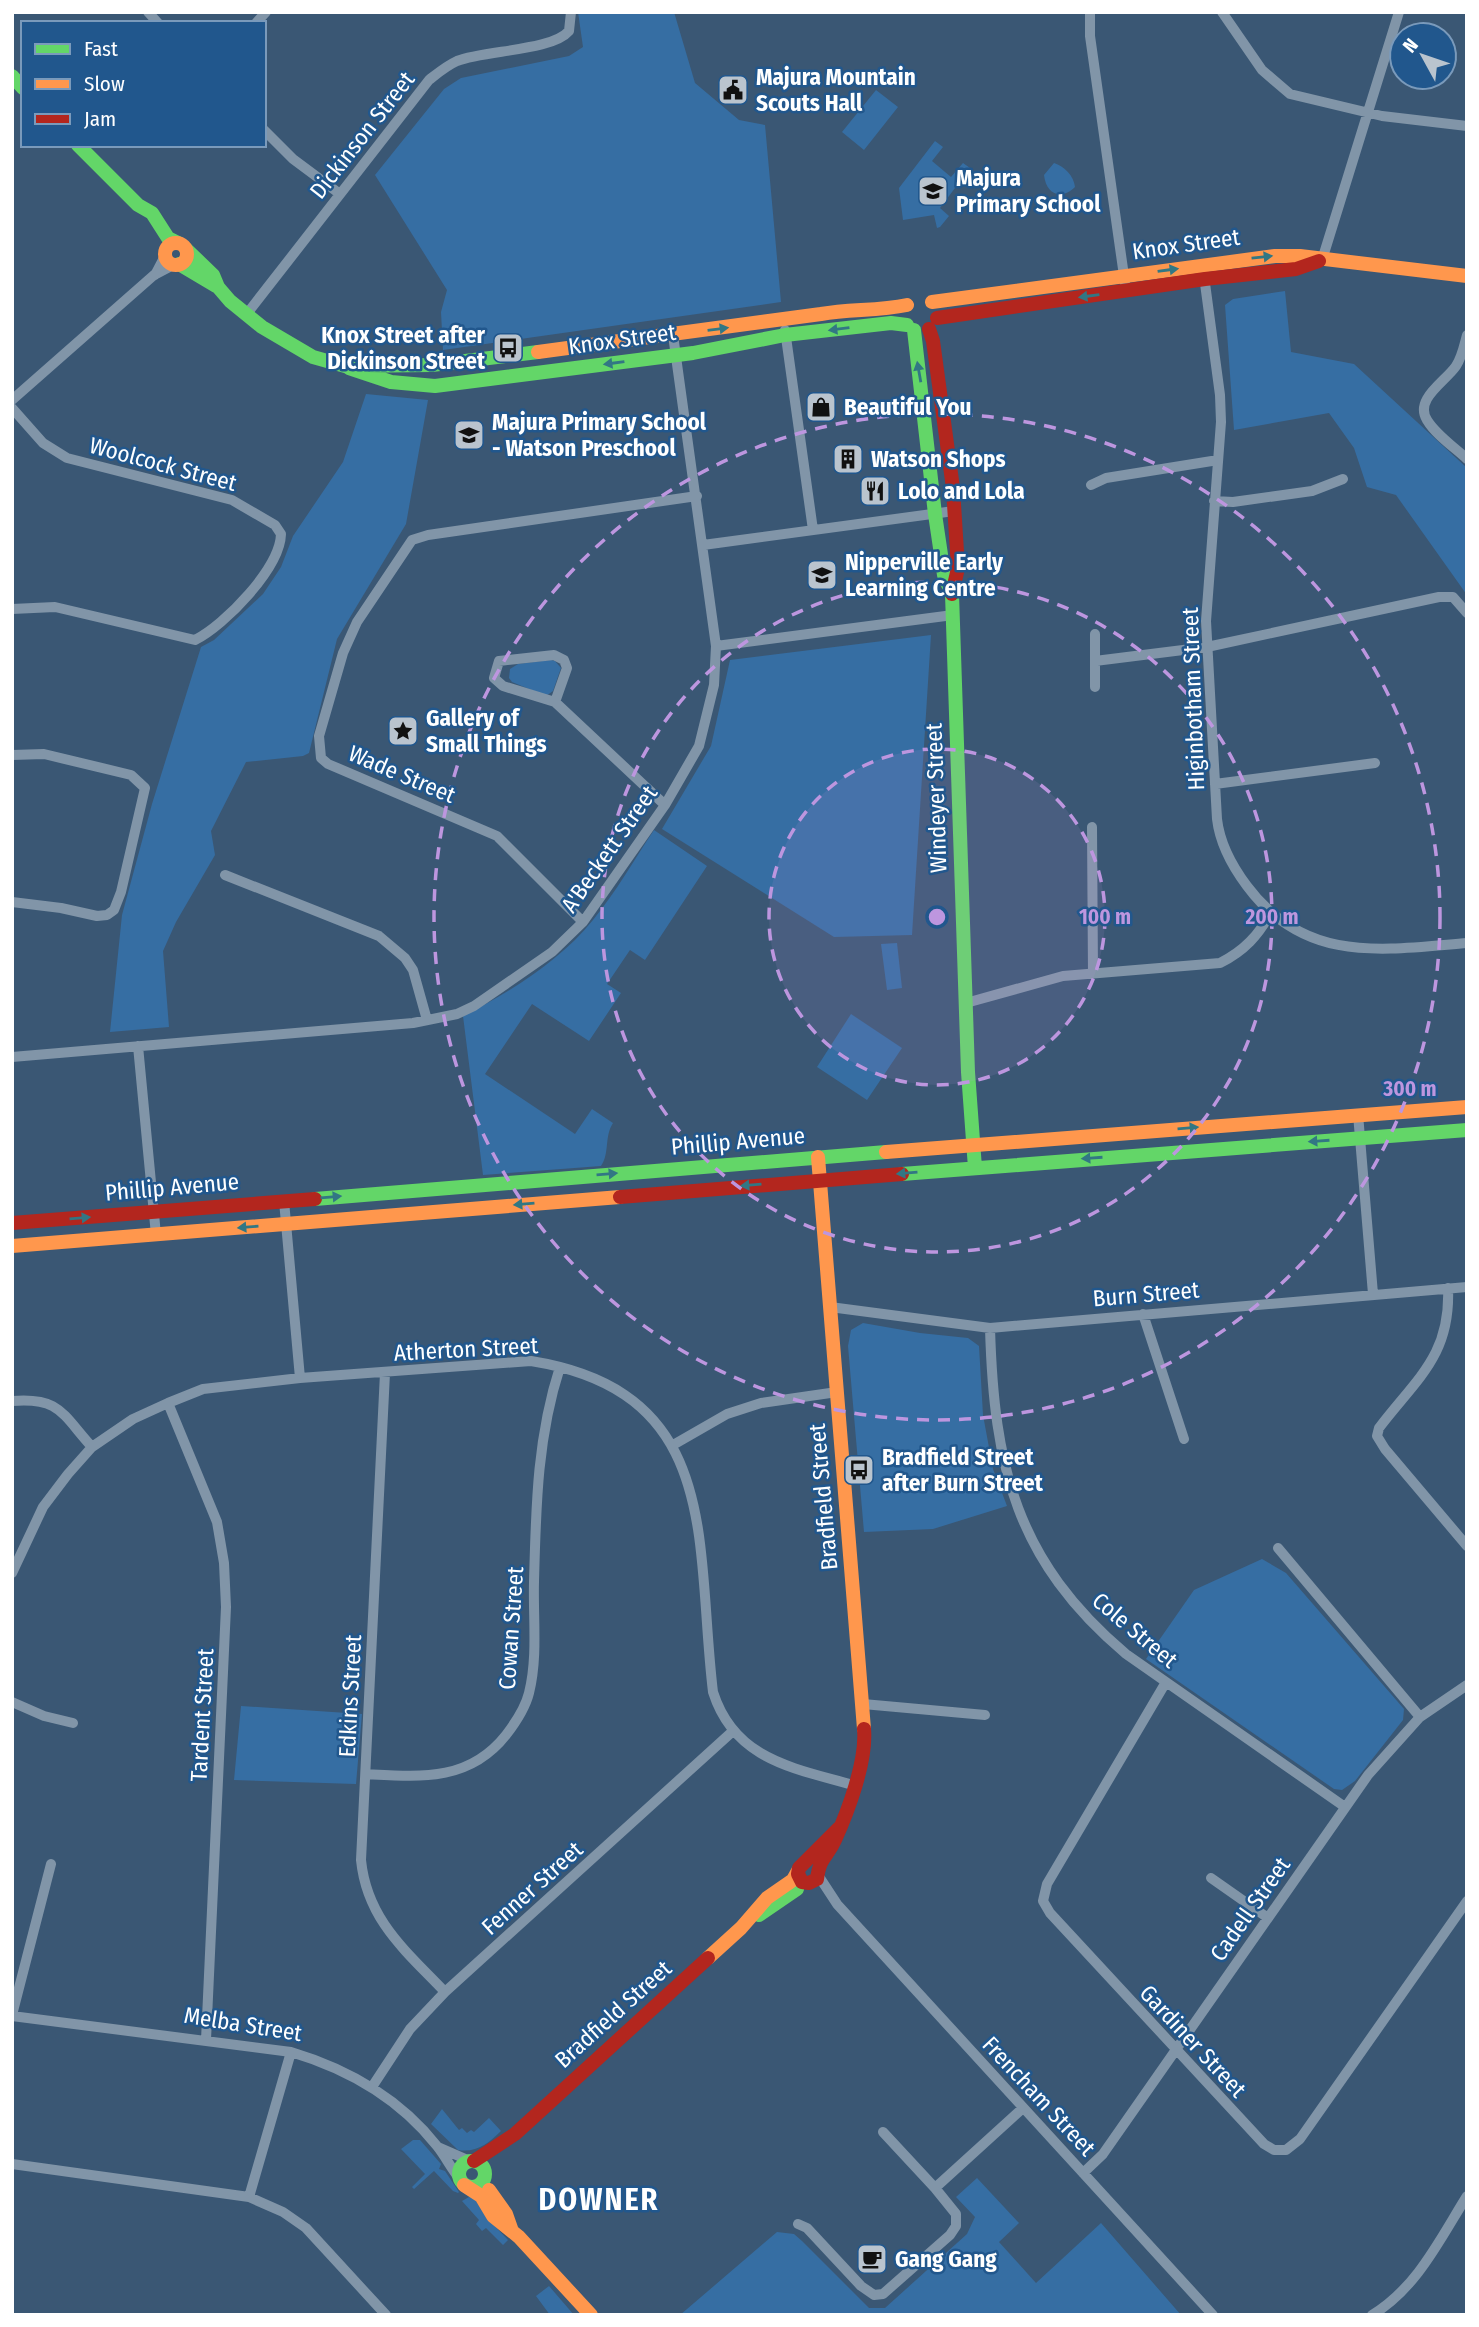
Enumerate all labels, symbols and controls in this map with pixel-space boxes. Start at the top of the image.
legend [21,21,266,147]
north arrow [1388,21,1458,91]
text: N [1398,34,1423,57]
text: Fast [84,36,118,62]
place label: Majura Mountain Scouts Hall [756,63,916,117]
street label: Dickinson Street [304,65,421,204]
text: Slow [84,71,125,97]
public building icon: Majura Mountain Scouts Hall [716,73,750,107]
text: Jam [84,106,116,132]
place label: Majura Primary School [956,164,1101,218]
school or university icon: Majura Primary School [916,174,950,208]
street label: Knox Street [1130,223,1242,265]
one-way arrow [1252,251,1274,262]
one-way arrow [1157,264,1179,275]
one-way arrow [1078,290,1100,301]
street label: Knox Street [566,318,678,360]
place label: Knox Street after Dickinson Street [321,321,486,375]
one-way arrow [707,324,729,335]
one-way arrow [828,324,850,335]
bus stop icon: Knox Street after Dickinson Street [491,331,525,365]
one-way arrow [603,358,625,369]
one-way arrow [913,361,924,383]
shop icon: Beautiful You [804,390,838,424]
place label: Beautiful You [844,393,972,421]
place label: Majura Primary School - Watson Preschool [492,408,707,462]
school or university icon: Majura Primary School - Watson Preschool [452,418,486,452]
street label: Woolcock Street [86,431,240,497]
building icon: Watson Shops [831,442,865,476]
place label: Watson Shops [871,445,1006,473]
restaurant icon: Lolo and Lola [858,474,892,508]
place label: Lolo and Lola [898,477,1025,505]
place label: Nipperville Early Learning Centre [845,548,1004,602]
school or university icon: Nipperville Early Learning Centre [805,558,839,592]
street label: Higinbotham Street [1176,606,1210,791]
place label: Gallery of Small Things [426,704,547,758]
place icon: Gallery of Small Things [386,714,420,748]
street label: Windeyer Street [919,722,953,874]
street label: Wade Street [344,739,460,809]
street label: A'Beckett Street [555,780,663,918]
text: 100 m [1079,904,1131,930]
text: 200 m [1244,904,1299,930]
centre of rings [925,905,949,929]
text: 300 m [1382,1076,1437,1102]
street label: Phillip Avenue [670,1121,806,1161]
one-way arrow [1177,1122,1199,1133]
one-way arrow [1307,1136,1329,1147]
one-way arrow [1081,1153,1103,1164]
street label: Phillip Avenue [104,1167,240,1207]
one-way arrow [596,1168,618,1179]
one-way arrow [896,1168,918,1179]
one-way arrow [740,1180,762,1191]
one-way arrow [321,1191,343,1202]
one-way arrow [513,1199,535,1210]
one-way arrow [69,1212,91,1223]
one-way arrow [237,1222,259,1233]
street label: Burn Street [1092,1275,1201,1313]
street label: Atherton Street [393,1331,539,1367]
street label: Bradfield Street [803,1422,843,1572]
place label: Bradfield Street after Burn Street [882,1443,1044,1497]
bus stop icon: Bradfield Street after Burn Street [842,1453,876,1487]
street label: Cowan Street [493,1565,529,1691]
street label: Cole Street [1087,1586,1184,1674]
street label: Edkins Street [333,1633,367,1758]
street label: Tardent Street [185,1647,219,1782]
street label: Fenner Street [476,1835,589,1941]
street label: Cadell Street [1204,1851,1296,1966]
street label: Bradfield Street [549,1954,677,2074]
street label: Gardiner Street [1134,1979,1252,2103]
street label: Melba Street [182,2001,304,2047]
street label: Frencham Street [977,2030,1102,2162]
district label: DOWNER [539,2182,659,2218]
cafe icon: Gang Gang [855,2242,889,2276]
place label: Gang Gang [895,2245,997,2273]

